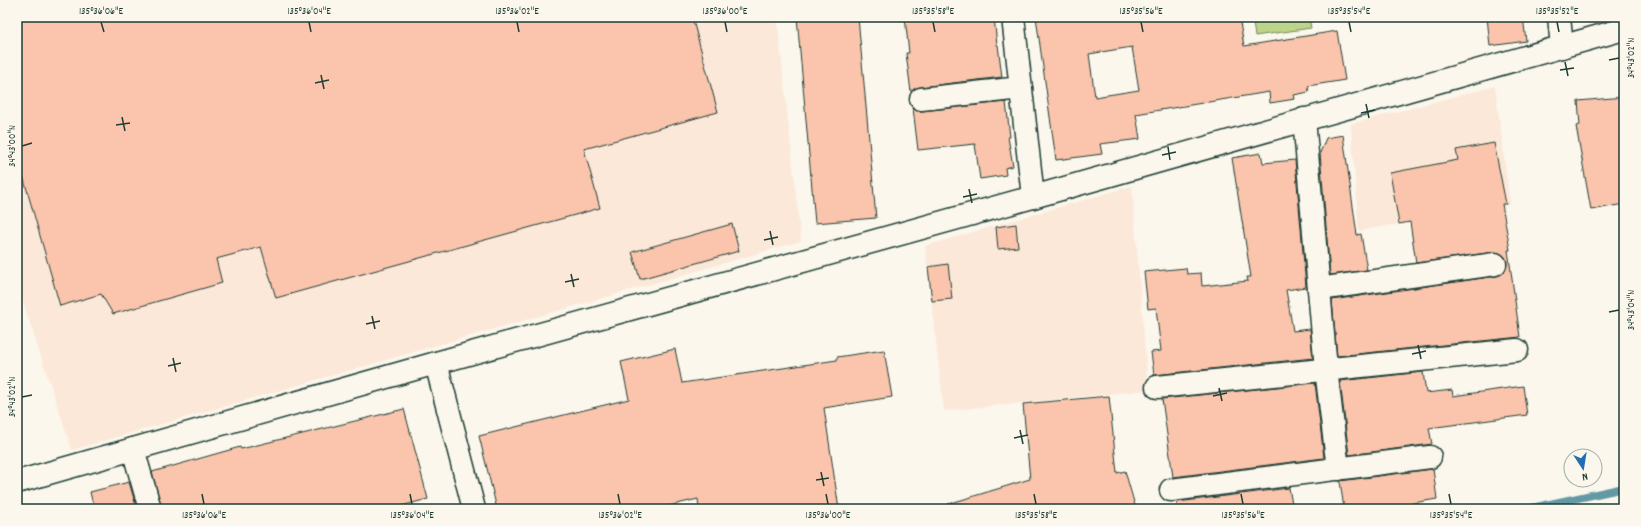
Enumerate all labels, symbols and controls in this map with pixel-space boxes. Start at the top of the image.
text: 135°36'06"E [79,5,124,19]
text: 135°36'04"E [287,5,331,19]
text: 135°36'02"E [495,5,539,19]
text: 135°36'00"E [703,5,748,19]
text: 135°35'58"E [912,5,955,19]
text: 135°35'56"E [1119,5,1163,19]
text: 135°35'54"E [1328,5,1371,19]
text: 135°35'52"E [1536,5,1579,19]
text: 34°43'02"N [1625,38,1639,78]
text: 34°43'00"N [6,125,20,167]
text: 34°43'04"N [1625,290,1639,330]
text: 34°43'02"N [6,377,20,417]
north arrow [1563,448,1603,488]
text: N [1580,467,1589,484]
text: 135°36'06"E [182,509,227,523]
text: 135°36'04"E [390,509,434,523]
text: 135°36'02"E [598,509,642,523]
text: 135°36'00"E [806,509,851,523]
text: 135°35'58"E [1015,509,1058,523]
text: 135°35'56"E [1221,509,1265,523]
text: 135°35'54"E [1430,509,1473,523]

